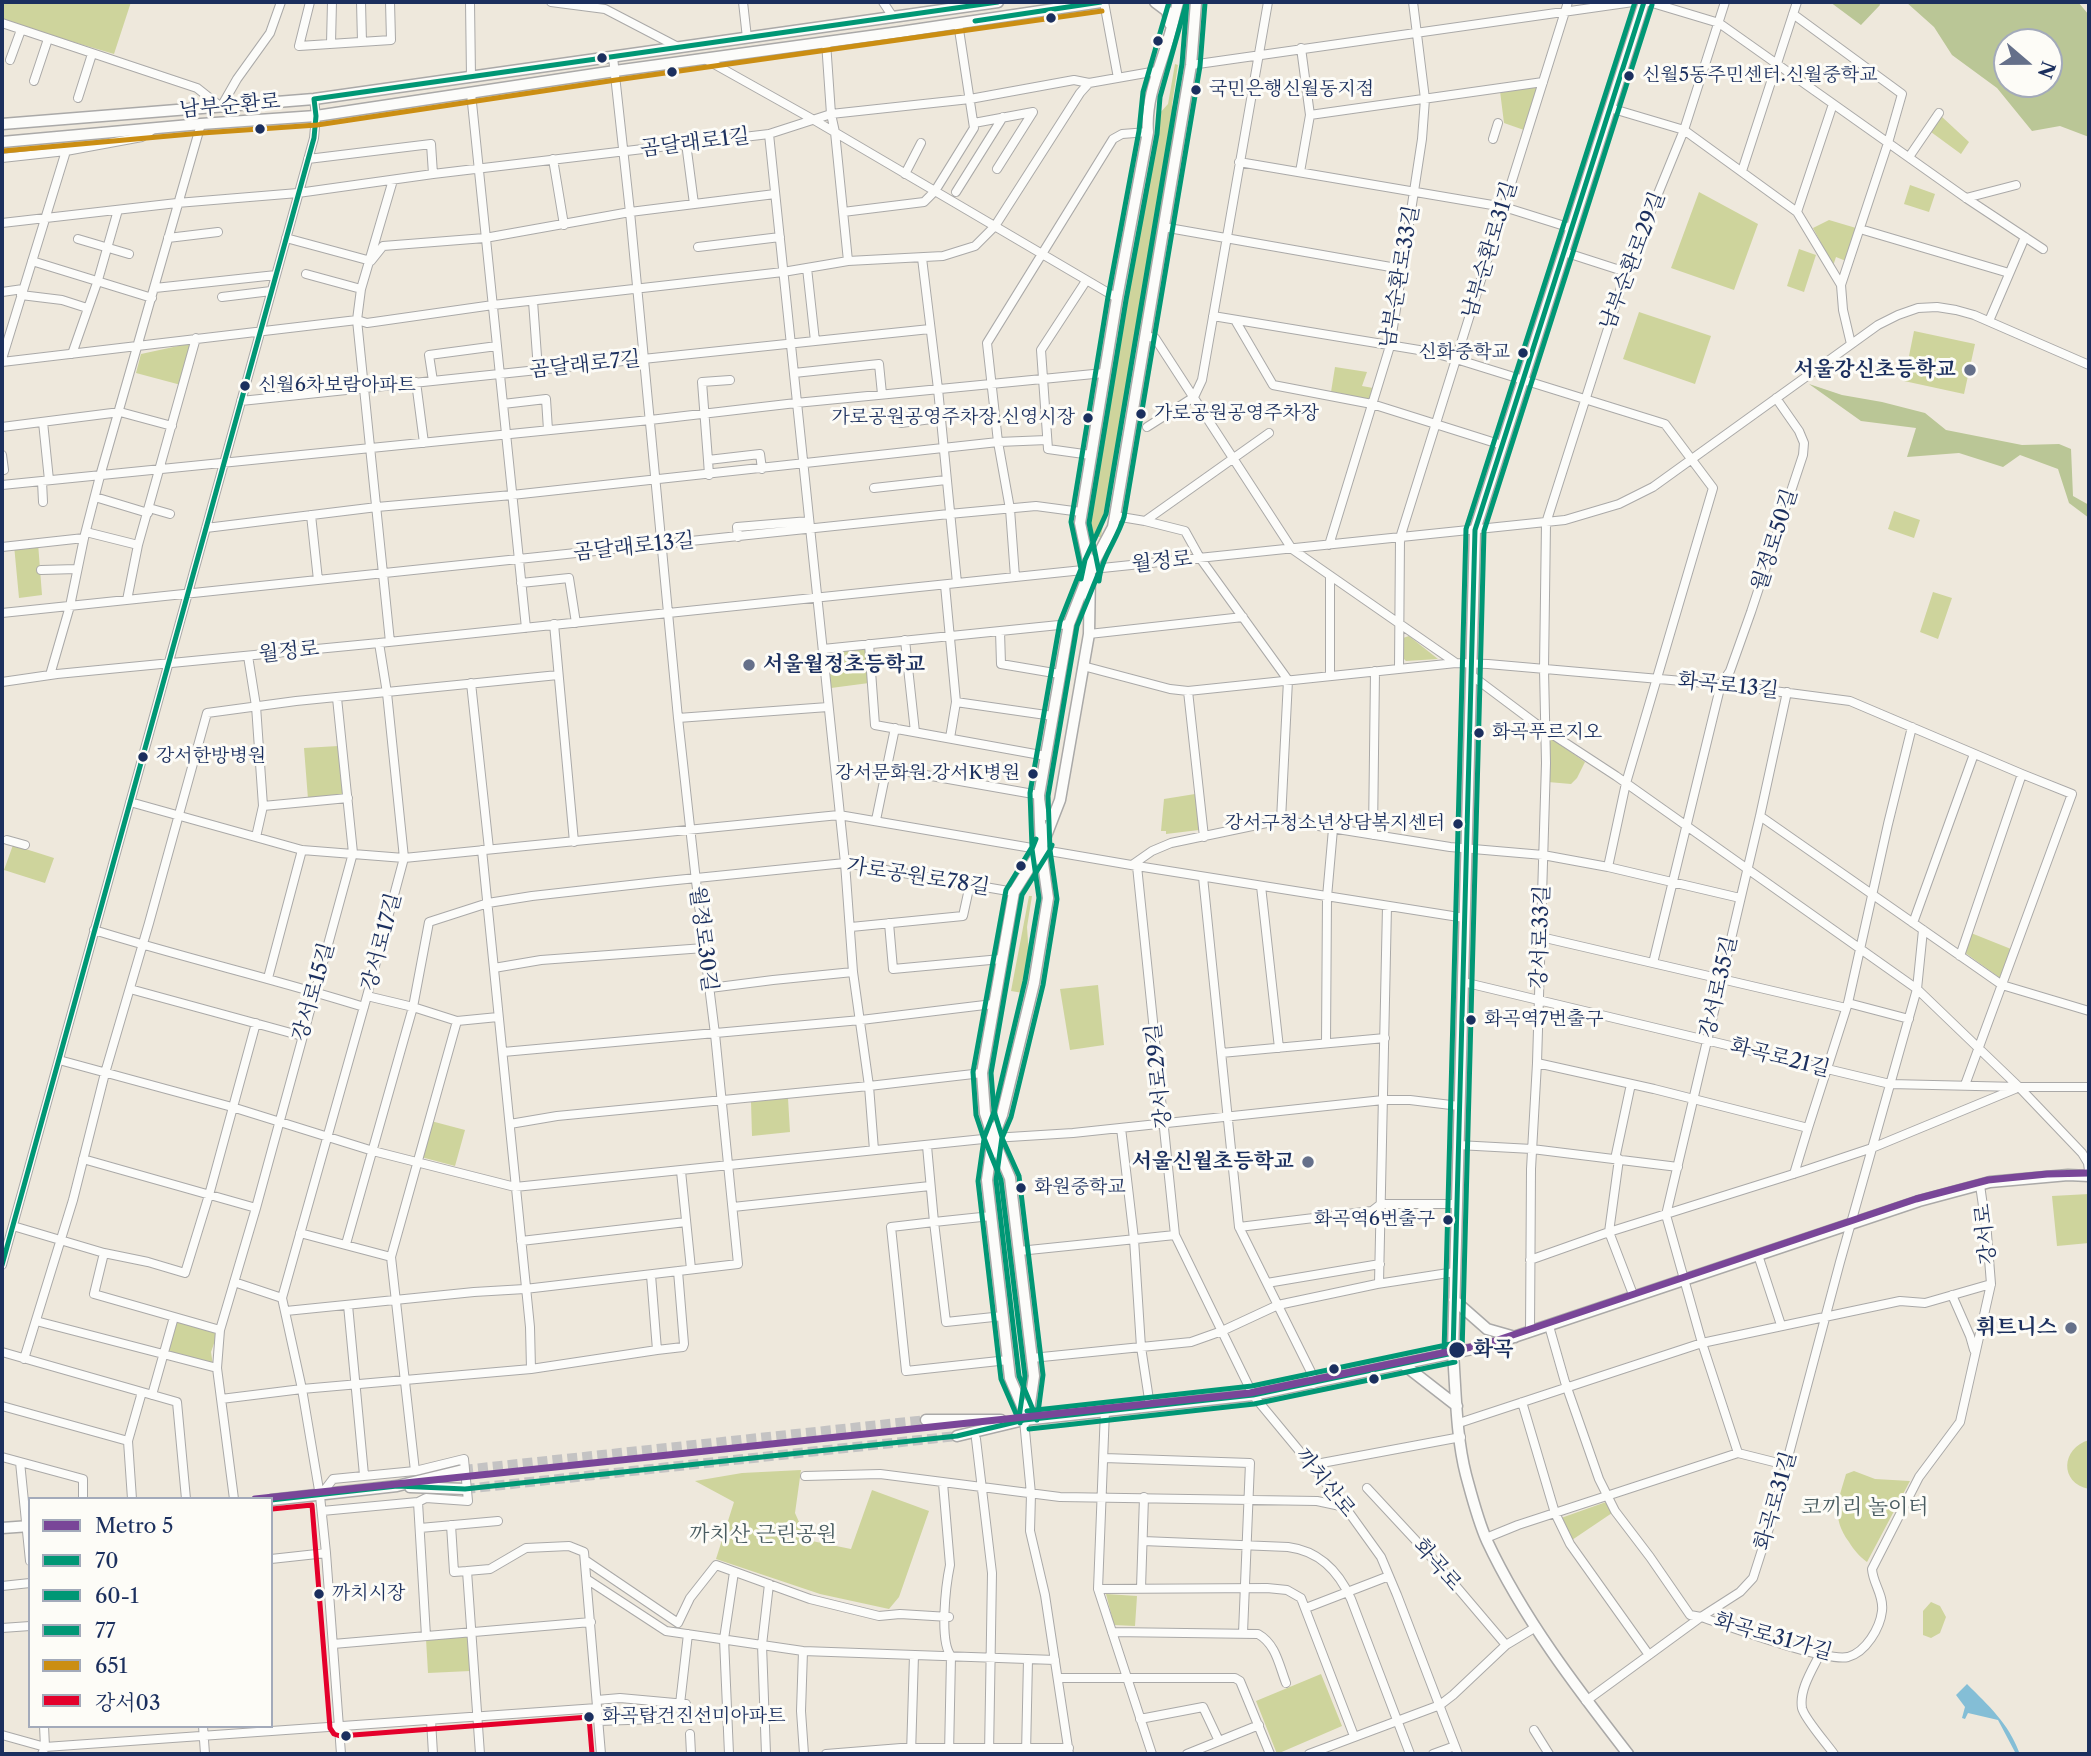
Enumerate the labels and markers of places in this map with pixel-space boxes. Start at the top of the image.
unlabelled marker [1044,11,1058,25]
unlabelled marker [1151,34,1165,48]
unlabelled marker [595,51,609,65]
unlabelled marker [665,65,679,79]
place label: 신월5동주민센터.신월중학교 [1642,65,1878,87]
marker: 신월5동주민센터.신월중학교 [1622,69,1636,83]
place label: 국민은행신월동지점 [1209,79,1374,101]
marker: 국민은행신월동지점 [1189,83,1203,97]
unlabelled marker [253,122,267,136]
place label: 신화중학교 [1418,342,1510,364]
marker: 신화중학교 [1516,346,1530,360]
place label: 서울강신초등학교 [1794,357,1956,383]
marker: 서울강신초등학교 [1962,362,1978,378]
place label: 신월6차보람아파트 [258,375,416,397]
marker: 신월6차보람아파트 [238,379,252,393]
place label: 가로공원공영주차장 [1154,403,1319,425]
place label: 가로공원공영주차장.신영시장 [831,407,1075,429]
marker: 가로공원공영주차장 [1134,407,1148,421]
marker: 가로공원공영주차장.신영시장 [1081,411,1095,425]
place label: 서울월정초등학교 [763,652,925,678]
marker: 서울월정초등학교 [741,657,757,673]
place label: 화곡푸르지오 [1492,722,1602,744]
marker: 화곡푸르지오 [1472,726,1486,740]
place label: 강서한방병원 [156,746,266,768]
marker: 강서한방병원 [136,750,150,764]
place label: 강서문화원.강서K병원 [835,763,1020,785]
marker: 강서문화원.강서K병원 [1026,767,1040,781]
place label: 강서구청소년상담복지센터 [1225,813,1445,835]
marker: 강서구청소년상담복지센터 [1451,817,1465,831]
unlabelled marker [1014,859,1028,873]
place label: 화곡역7번출구 [1484,1009,1603,1031]
marker: 화곡역7번출구 [1464,1013,1478,1027]
place label: 서울신월초등학교 [1132,1149,1294,1175]
marker: 서울신월초등학교 [1300,1154,1316,1170]
place label: 화원중학교 [1034,1177,1126,1199]
marker: 화원중학교 [1014,1181,1028,1195]
place label: 화곡역6번출구 [1314,1209,1435,1231]
marker: 화곡역6번출구 [1441,1213,1455,1227]
place label: 휘트니스 [1976,1315,2057,1341]
marker: 휘트니스 [2063,1320,2079,1336]
place label: 화곡 [1473,1337,1514,1363]
marker: 화곡 [1447,1340,1467,1360]
unlabelled marker [1327,1362,1341,1376]
unlabelled marker [1367,1372,1381,1386]
place label: 까치시장 [332,1583,405,1605]
marker: 까치시장 [312,1587,326,1601]
place label: 화곡탑건진선미아파트 [602,1706,786,1728]
marker: 화곡탑건진선미아파트 [582,1710,596,1724]
unlabelled marker [339,1729,353,1743]

